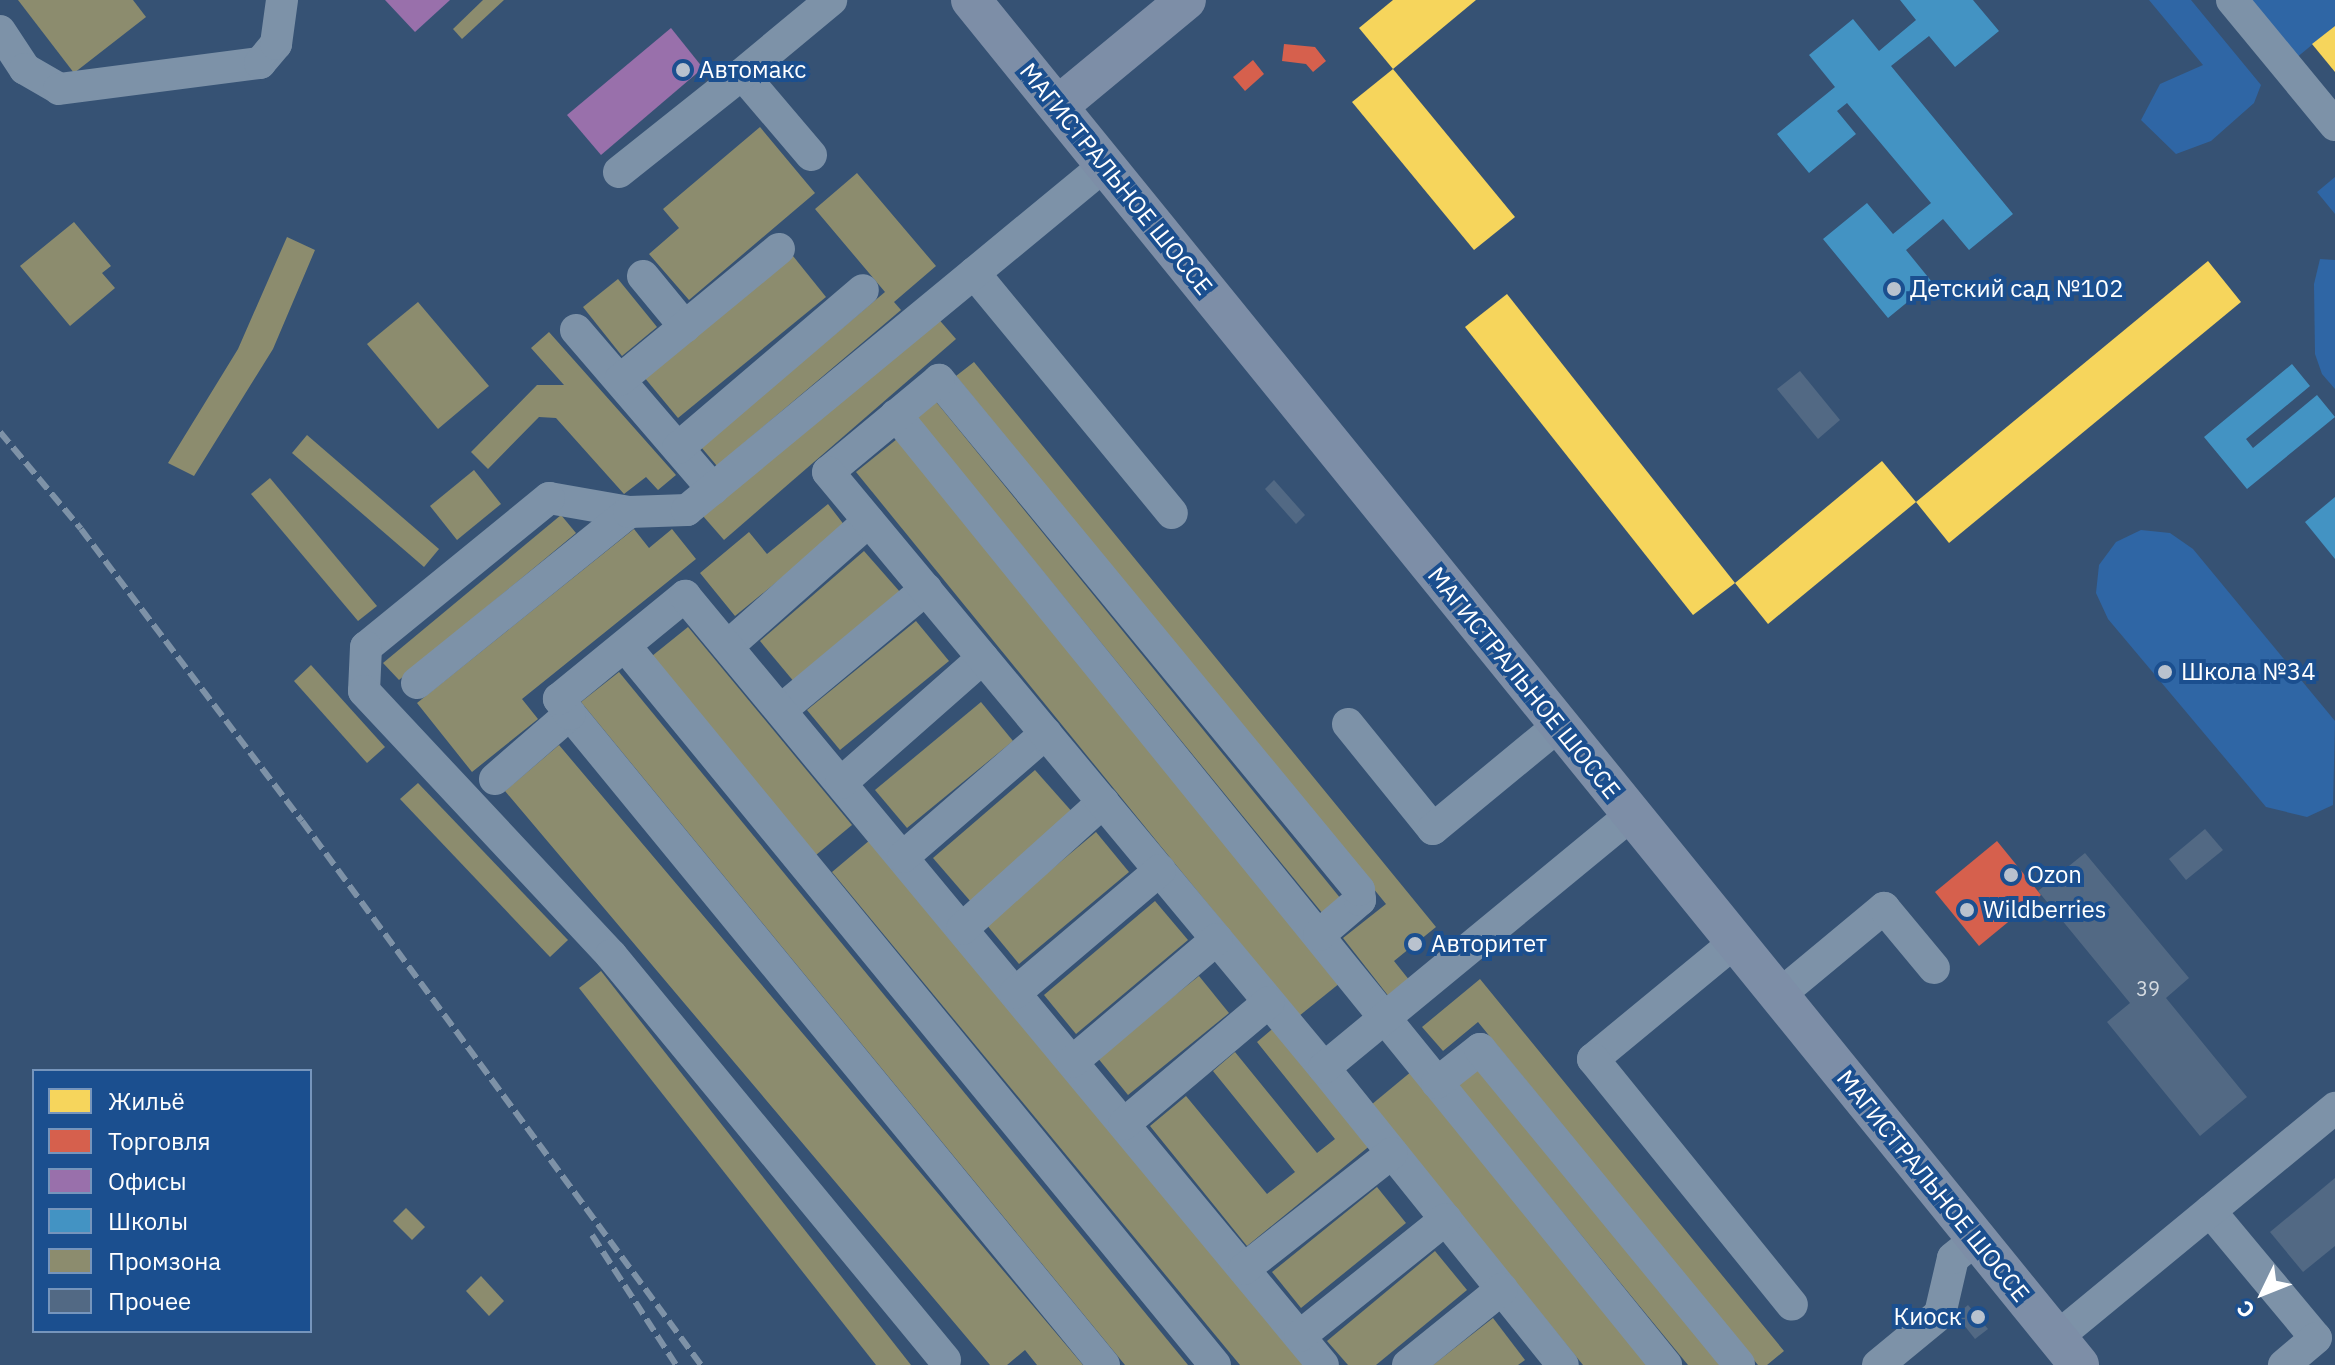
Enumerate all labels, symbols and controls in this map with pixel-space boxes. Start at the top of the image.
place label: Автомакс [699,56,806,84]
street label: МАГИСТРАЛЬНОЕ ШОССЕ [1014,57,1218,301]
marker: Автомакс [674,61,692,79]
place label: Детский сад №102 [1910,275,2124,303]
marker: Детский сад №102 [1885,280,1903,298]
street label: МАГИСТРАЛЬНОЕ ШОССЕ [1422,561,1626,805]
place label: Школа №34 [2181,658,2316,686]
marker: Школа №34 [2156,663,2174,681]
place label: Ozon [2027,861,2082,889]
marker: Ozon [2002,866,2020,884]
place label: Wildberries [1983,896,2106,924]
marker: Wildberries [1958,901,1976,919]
place label: Авторитет [1431,930,1547,958]
marker: Авторитет [1406,935,1424,953]
house number: 39 [2136,976,2160,1000]
street label: МАГИСТРАЛЬНОЕ ШОССЕ [1831,1064,2035,1308]
legend [32,1069,312,1333]
text: Жильё [108,1085,185,1117]
text: Торговля [108,1125,211,1157]
text: Офисы [108,1165,187,1197]
text: Школы [108,1205,188,1237]
text: Промзона [108,1245,221,1277]
north arrow [2223,1253,2303,1333]
text: Прочее [108,1285,191,1317]
text: С [2230,1295,2261,1325]
place label: Киоск [1894,1303,1962,1331]
marker: Киоск [1969,1308,1987,1326]

